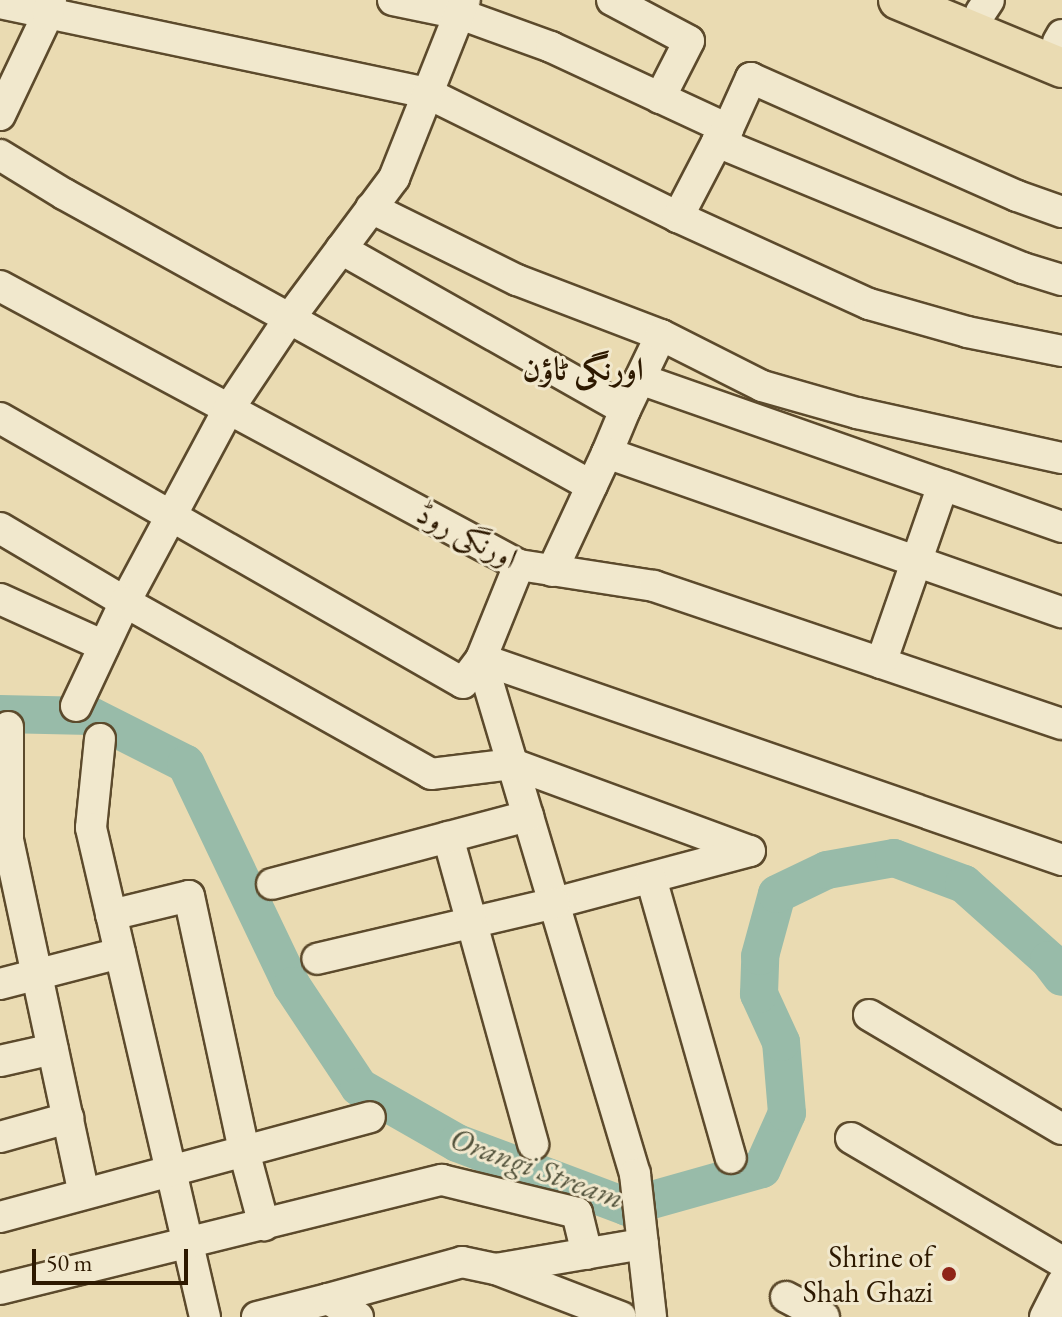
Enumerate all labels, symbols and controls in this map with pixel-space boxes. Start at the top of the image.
district label: اورنگی ٹاؤن [522,350,644,388]
street label: اورنگی روڈ [411,495,523,577]
water label: Orangi Stream [445,1119,629,1217]
scale bar [36,1233,192,1283]
place label: Shrine of Shah Ghazi [803,1239,933,1310]
text: 50 m [46,1247,93,1278]
marker: Shrine of Shah Ghazi [940,1265,958,1283]

